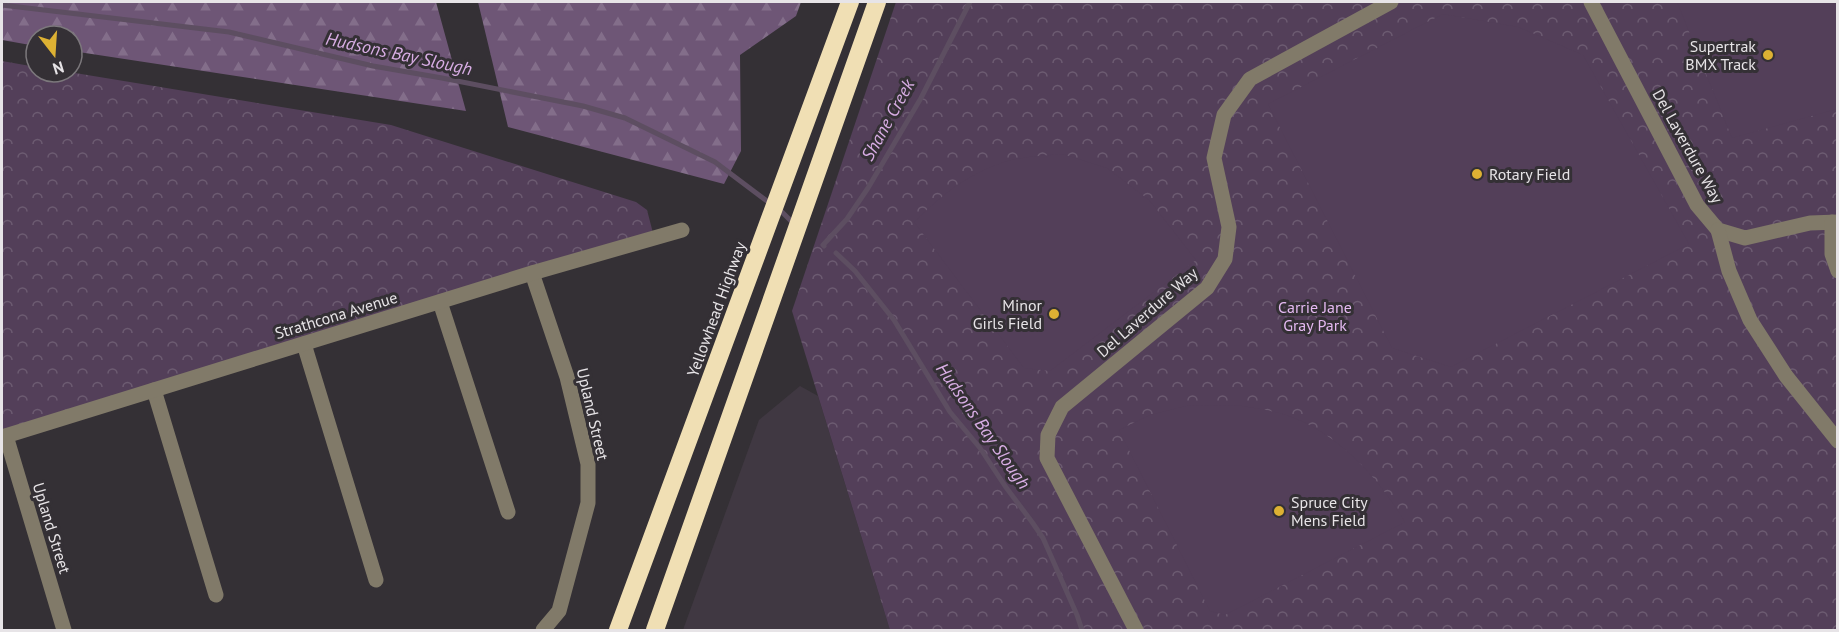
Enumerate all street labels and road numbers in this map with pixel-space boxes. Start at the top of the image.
street label: Del Laverdure Way [1648,85,1728,207]
street label: Yellowhead Highway [682,238,750,379]
street label: Del Laverdure Way [1092,262,1202,361]
street label: Strathcona Avenue [272,287,400,343]
street label: Upland Street [573,366,613,463]
street label: Upland Street [29,480,75,577]

